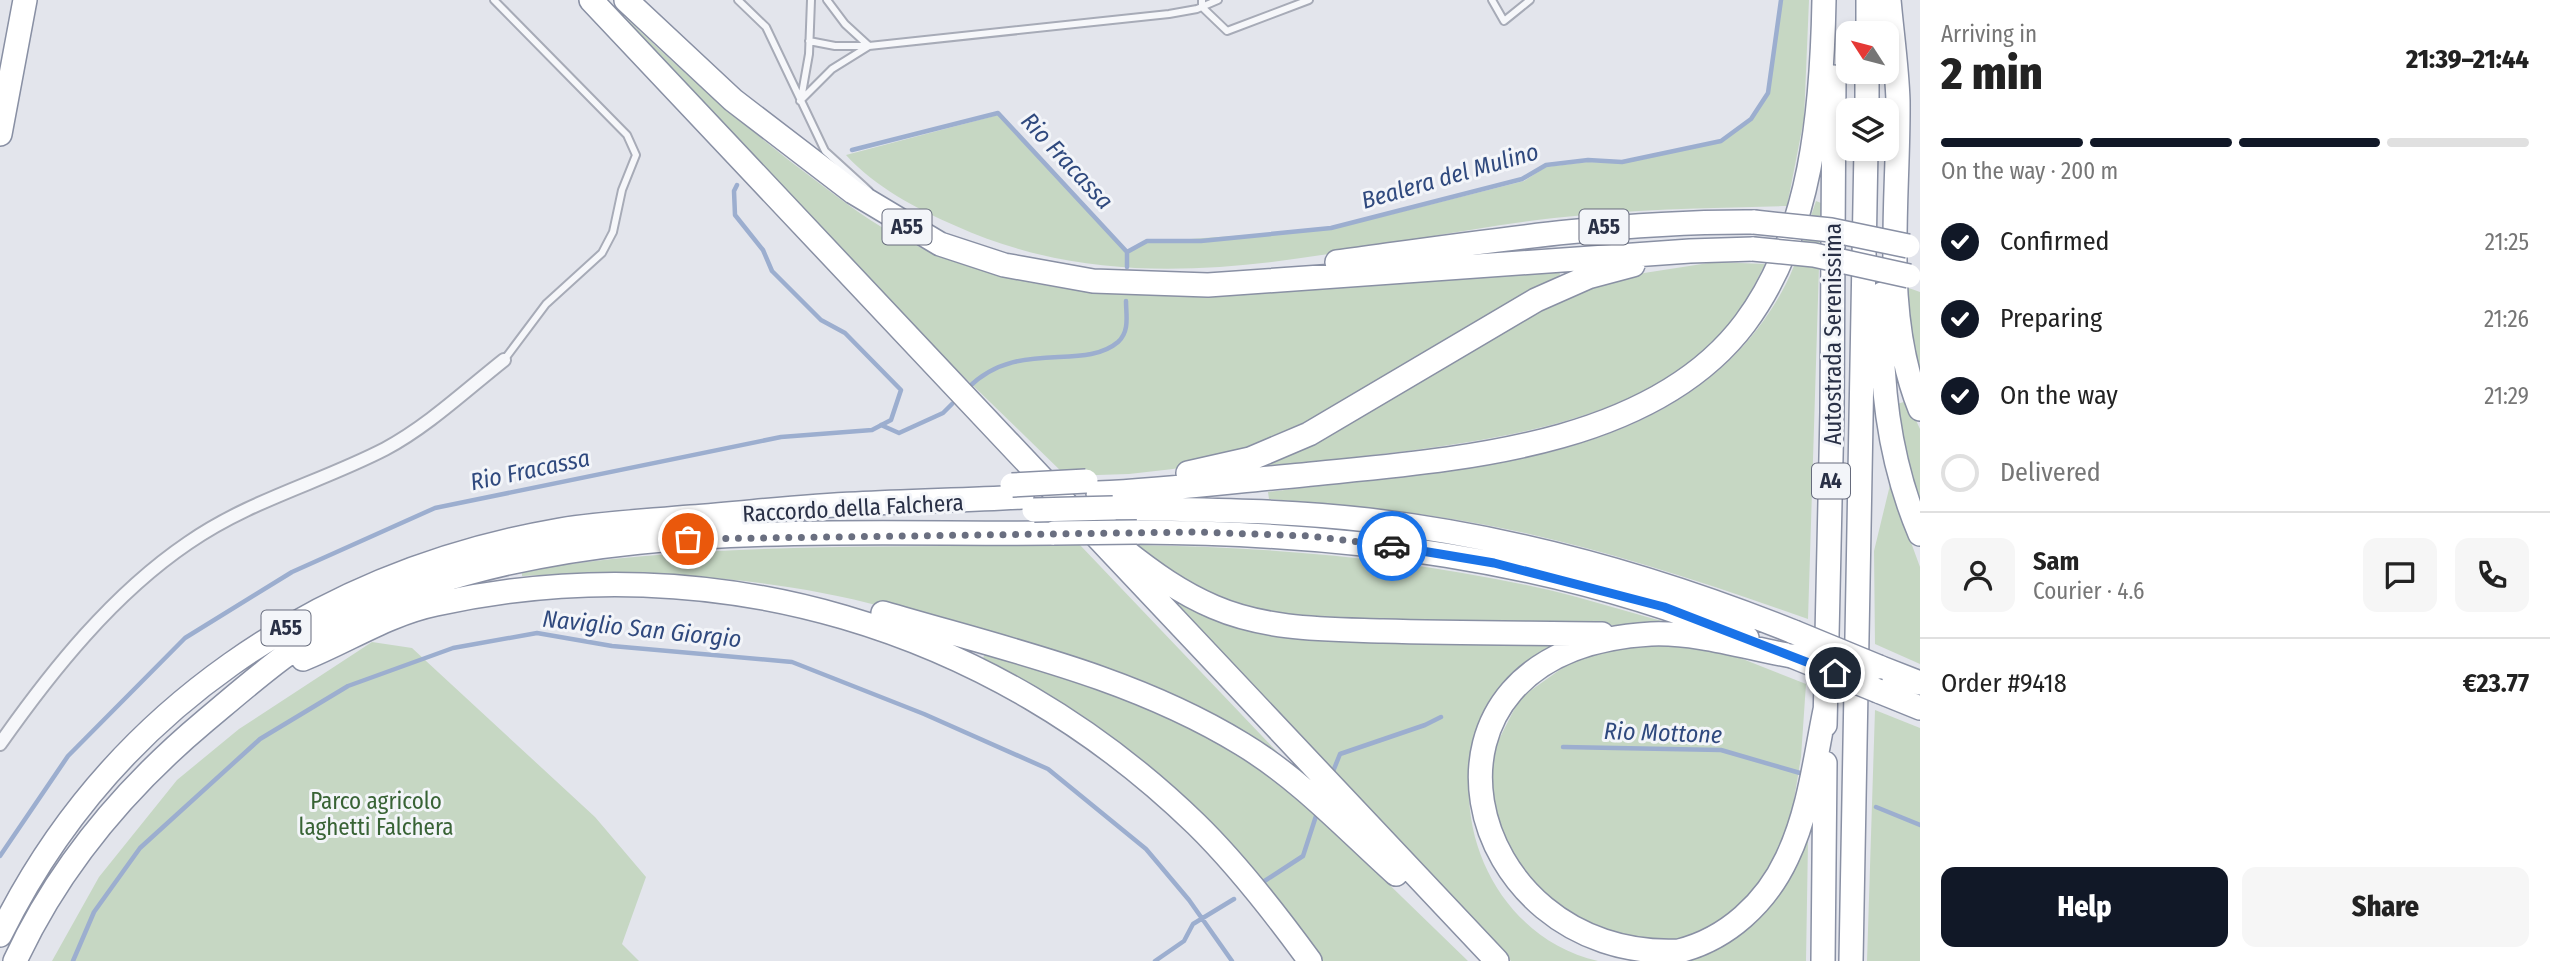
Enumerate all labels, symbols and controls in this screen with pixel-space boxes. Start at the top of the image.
text: Arriving in [1941,20,2037,48]
north arrow [1836,21,1899,84]
map controls [1836,21,1899,161]
text: 21:39–21:44 [2406,44,2529,75]
text: 2 min [1941,46,2043,101]
button: layers [1836,98,1899,161]
water label: Rio Fracassa [1015,107,1119,215]
water label: Bealera del Mulino [1358,137,1542,215]
text: On the way · 200 m [1941,157,2118,185]
road number: A55 [883,210,932,244]
road number: A55 [1580,210,1628,244]
street label: Autostrada Serenissima [1819,223,1847,445]
icon: check [1941,223,1979,261]
text: Confirmed [2000,226,2110,257]
text: 21:25 [2485,228,2529,256]
icon: check [1941,300,1979,338]
text: Preparing [2000,303,2102,334]
text: 21:26 [2484,305,2529,333]
icon: check [1941,377,1979,415]
text: On the way [2000,380,2118,411]
text: 21:29 [2484,382,2529,410]
water label: Rio Fracassa [468,444,592,496]
text: Delivered [2000,457,2101,488]
road number: A4 [1812,463,1850,498]
street label: Raccordo della Falchera [742,488,964,528]
pin [658,509,718,569]
courier [1357,511,1427,581]
icon: bag [669,520,707,558]
icon: car [1373,527,1411,565]
button: person [1941,538,2015,612]
button: chat [2363,538,2437,612]
button: phone [2455,538,2529,612]
text: Sam [2033,546,2079,577]
text: Courier · 4.6 [2033,577,2144,605]
water label: Naviglio San Giorgio [541,605,743,653]
road number: A55 [262,610,310,646]
pin [1805,643,1865,703]
icon: home [1816,654,1854,692]
text: Order #9418 [1941,668,2067,699]
text: €23.77 [2463,668,2529,699]
water label: Rio Mottone [1603,717,1723,749]
park label: Parco agricolo laghetti Falchera [298,787,454,841]
button: Help [1941,867,2228,947]
button: Share [2242,867,2529,947]

